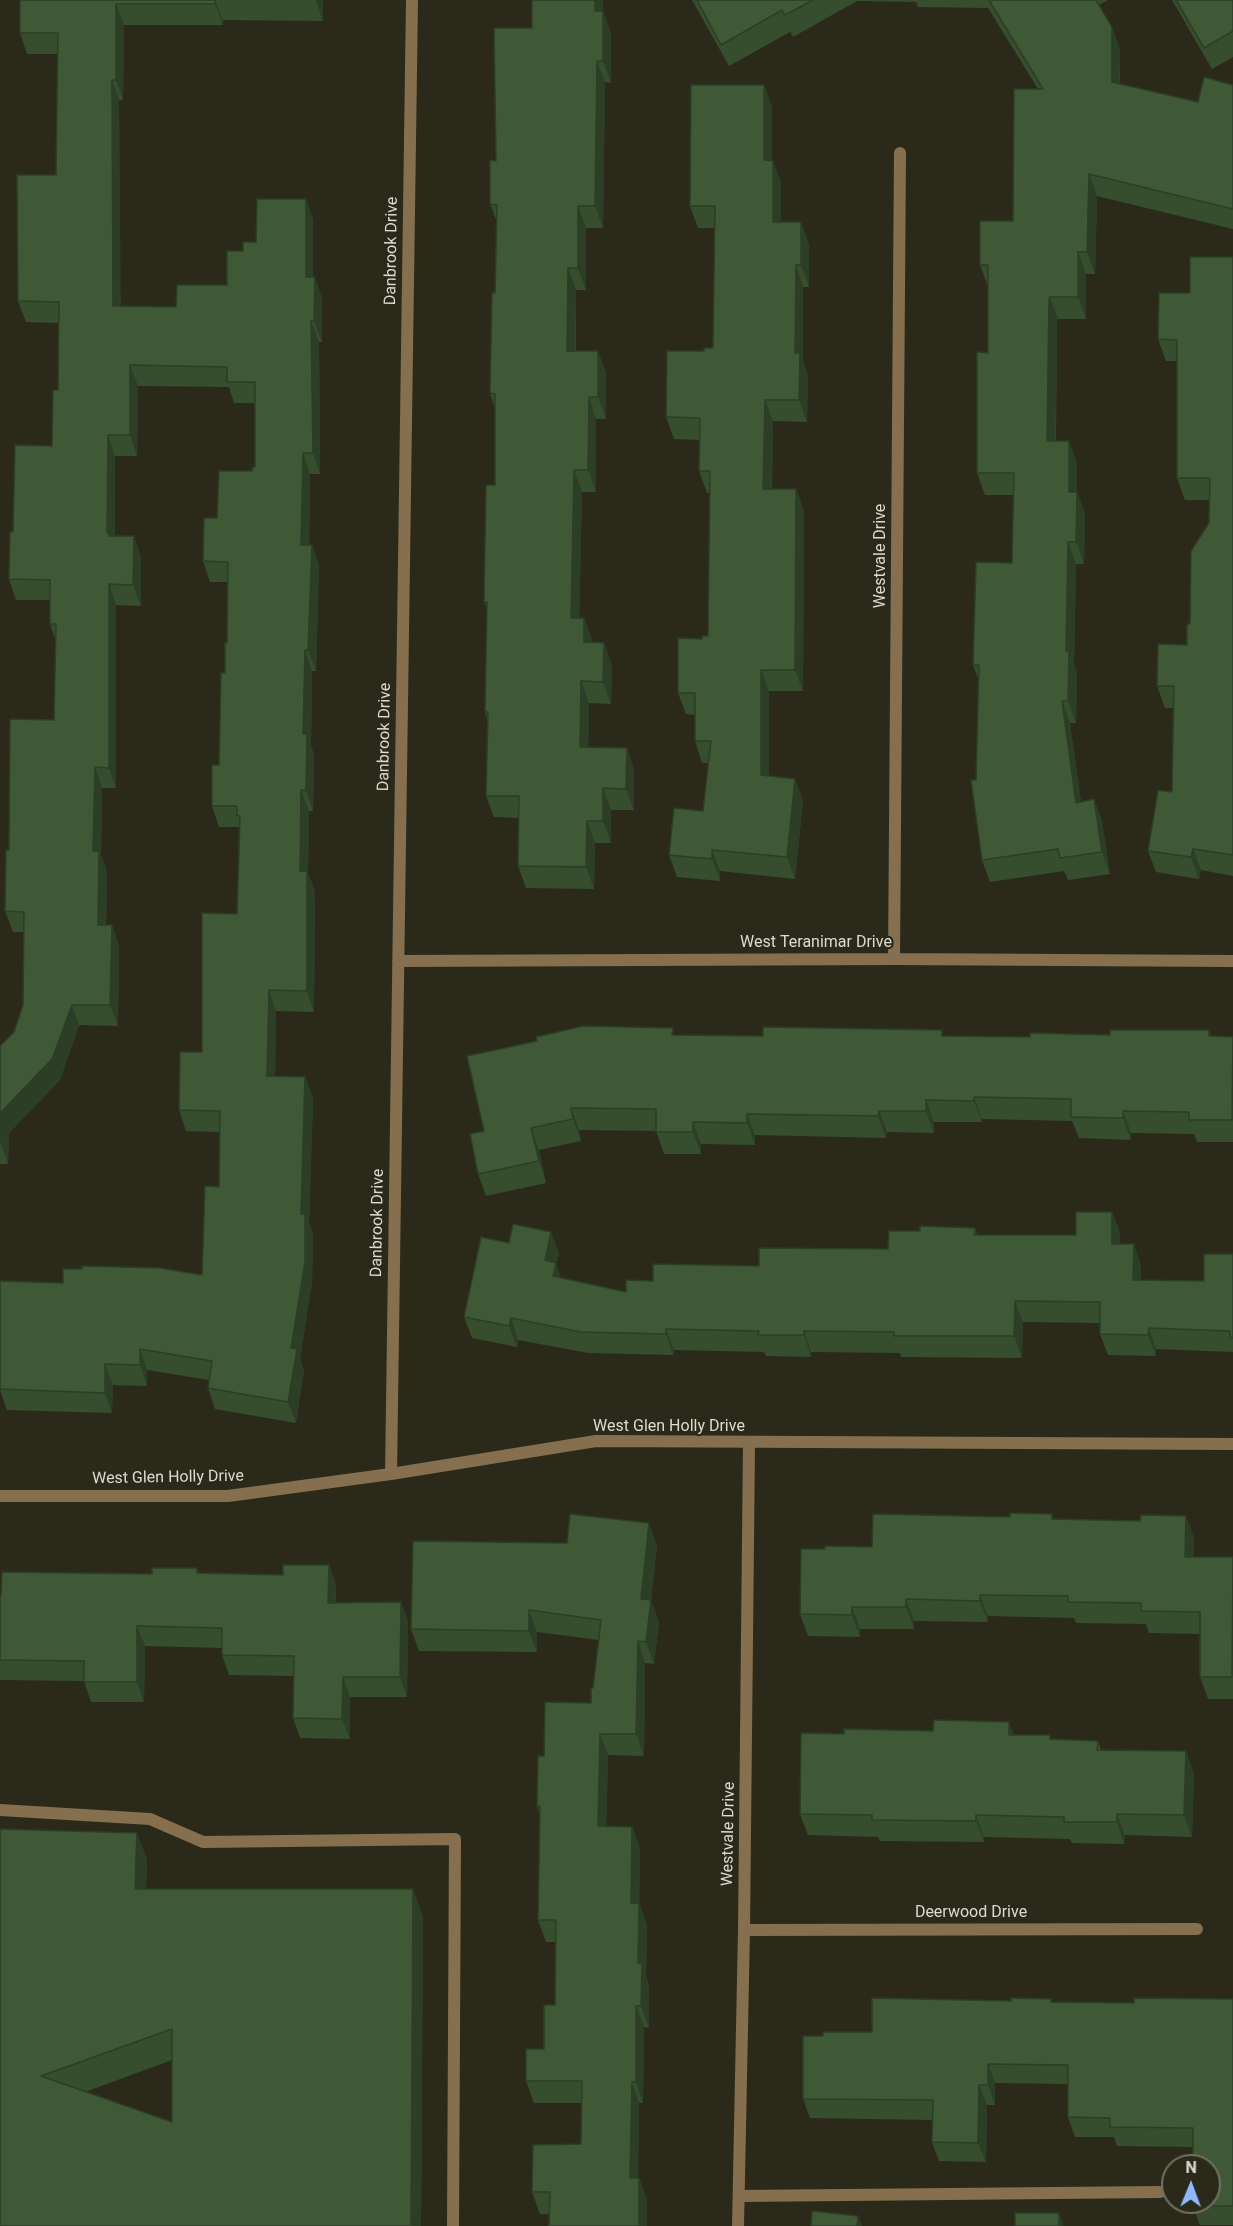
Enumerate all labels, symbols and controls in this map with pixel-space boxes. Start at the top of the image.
street label: Danbrook Drive [381,197,403,305]
street label: Westvale Drive [871,504,891,608]
street label: Danbrook Drive [374,683,396,791]
street label: West Teranimar Drive [740,933,892,953]
street label: Danbrook Drive [367,1169,389,1277]
street label: West Glen Holly Drive [593,1417,745,1437]
street label: West Glen Holly Drive [92,1467,244,1489]
street label: Westvale Drive [718,1782,740,1886]
street label: Deerwood Drive [915,1903,1027,1923]
north arrow [1161,2154,1221,2214]
text: N [1185,2158,1197,2177]

